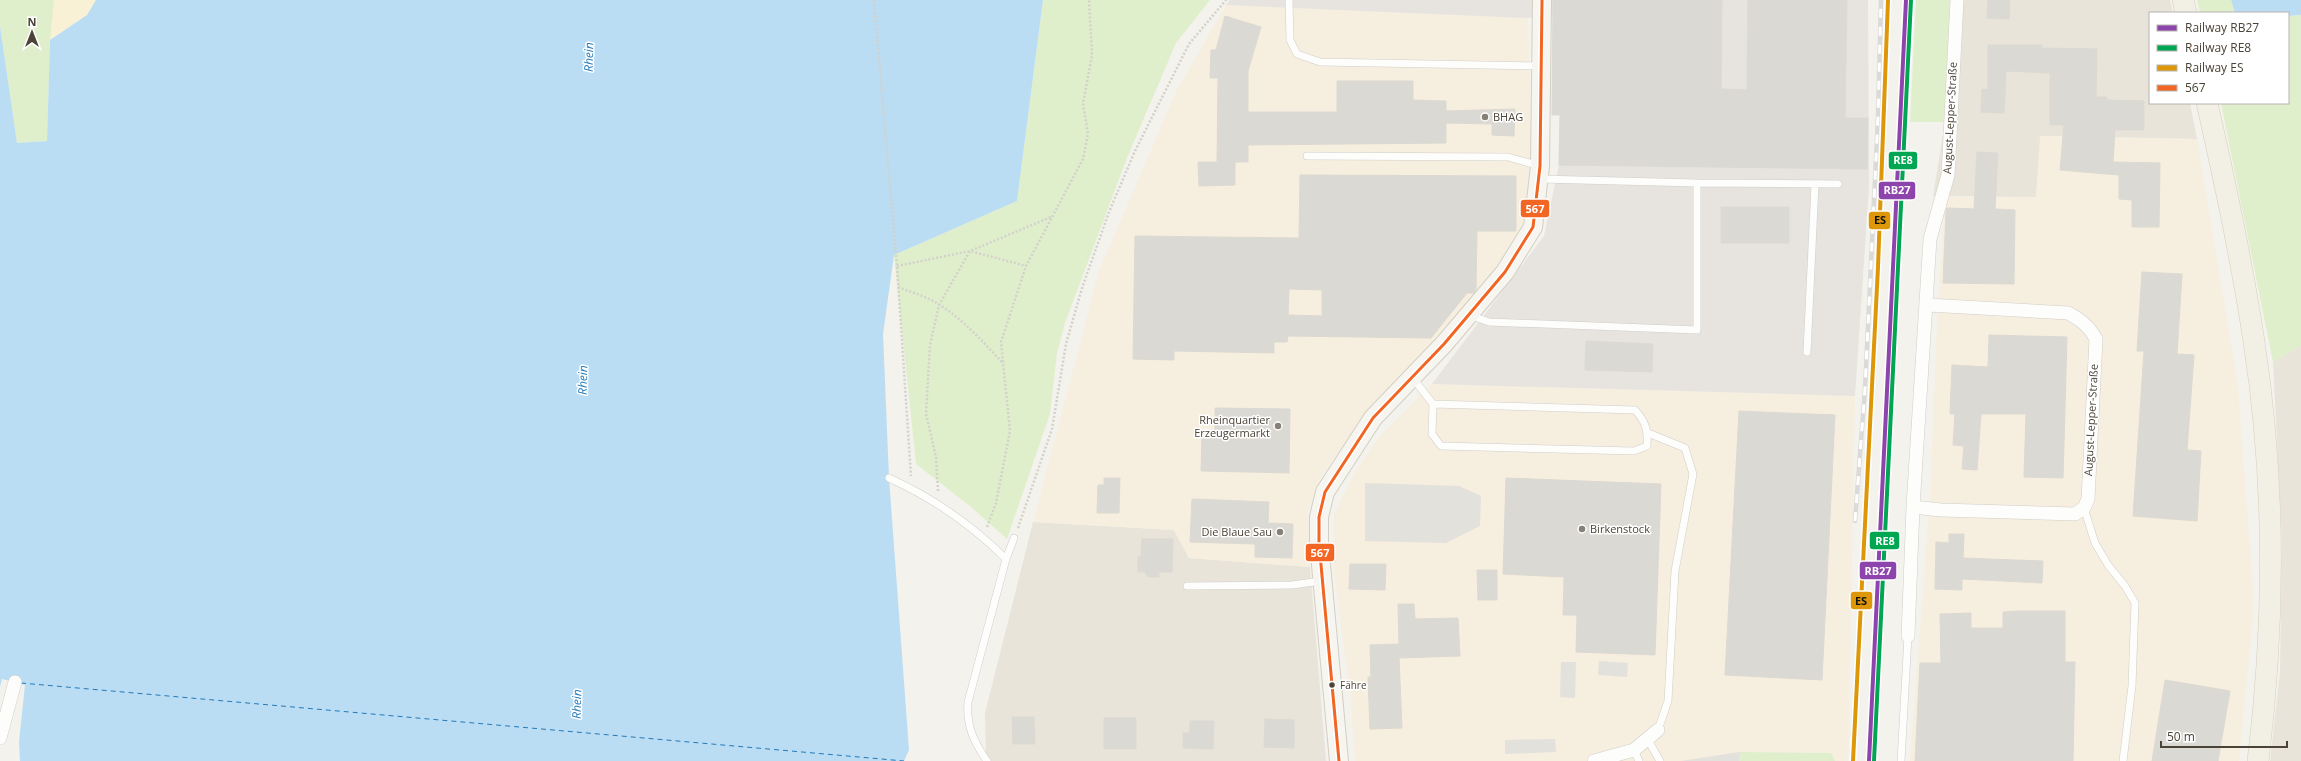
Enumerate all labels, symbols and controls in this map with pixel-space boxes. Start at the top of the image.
north arrow [12,12,52,52]
legend [2149,12,2289,104]
text: N [28,14,36,29]
text: Railway RB27 [2185,19,2259,36]
text: Railway RE8 [2185,39,2251,56]
water label: Rhein [580,42,597,72]
text: Railway ES [2185,59,2243,76]
street label: August-Lepper-Straße [1939,62,1960,174]
text: 567 [2185,79,2206,96]
place label: BHAG [1493,109,1523,124]
marker: BHAG [1480,112,1490,122]
line badge: RE8 [1888,151,1918,170]
text: RE8 [1893,152,1913,167]
line badge: RB27 [1878,181,1916,200]
text: RB27 [1883,182,1911,197]
line badge: 567 [1520,199,1550,218]
text: 567 [1526,201,1544,216]
line badge: ES [1868,211,1891,230]
text: ES [1874,212,1886,227]
street label: August-Lepper-Straße [2080,364,2101,476]
water label: Rhein [574,365,591,395]
place label: Rheinquartier Erzeugermarkt [1194,412,1270,440]
marker: Rheinquartier Erzeugermarkt [1273,421,1283,431]
place label: Birkenstock [1590,521,1650,536]
place label: Die Blaue Sau [1202,524,1272,539]
marker: Birkenstock [1577,524,1587,534]
marker: Die Blaue Sau [1275,527,1285,537]
line badge: RE8 [1869,531,1900,550]
text: RE8 [1875,533,1895,548]
line badge: 567 [1305,543,1335,562]
text: 567 [1311,545,1329,560]
line badge: RB27 [1859,561,1897,580]
text: RB27 [1864,563,1892,578]
line badge: ES [1850,591,1873,610]
text: ES [1855,593,1867,608]
place label: Fähre [1340,678,1367,692]
marker: Fähre [1327,680,1337,690]
water label: Rhein [568,689,585,719]
scale bar [2161,723,2287,749]
text: 50 m [2167,728,2195,745]

